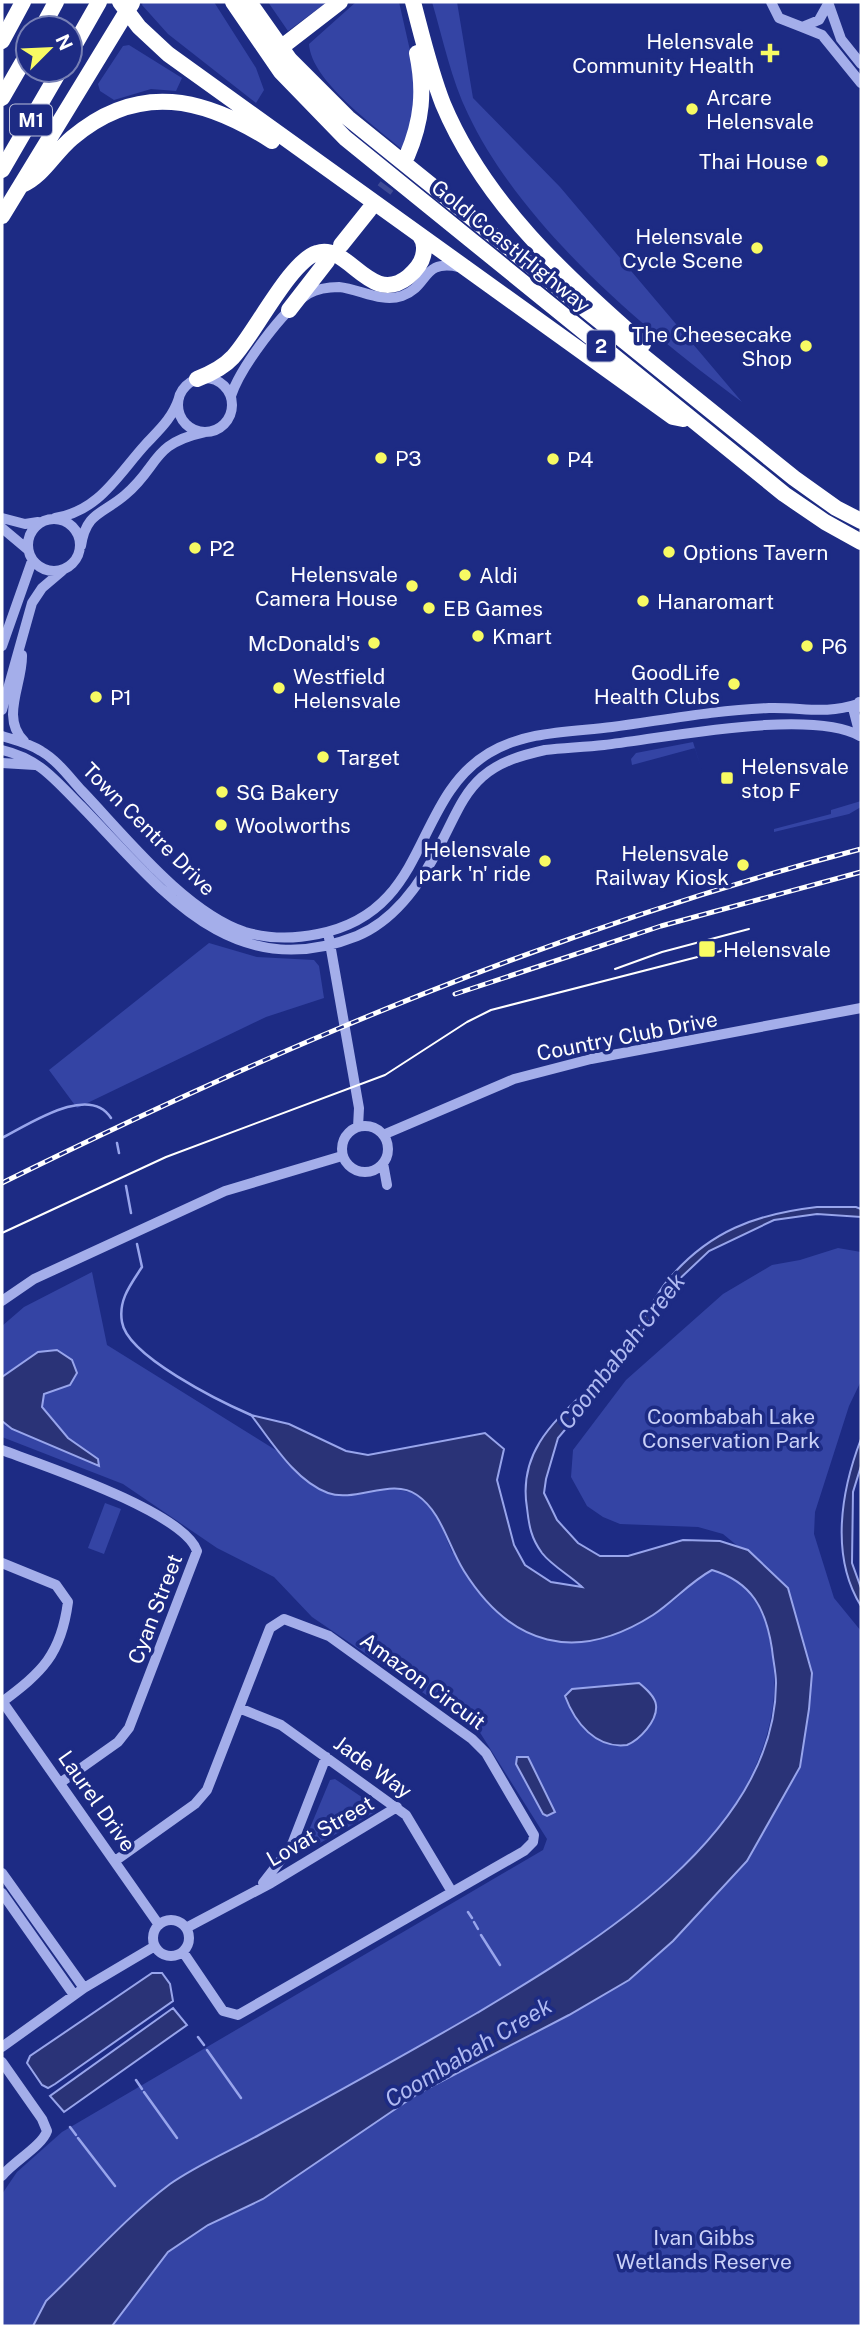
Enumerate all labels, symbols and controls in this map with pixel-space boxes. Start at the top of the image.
north arrow [14,14,84,84]
place label: Helensvale Community Health [572,29,754,78]
text: N [51,31,78,53]
marker: Helensvale Community Health [760,43,780,63]
place label: Arcare Helensvale [706,85,814,134]
marker: Arcare Helensvale [684,101,700,117]
road number: M1 [10,104,52,136]
place label: Thai House [699,149,808,174]
marker: Thai House [814,153,830,169]
street label: Gold Coast Highway [427,174,595,318]
place label: Helensvale Cycle Scene [622,224,743,273]
marker: Helensvale Cycle Scene [749,240,765,256]
place label: The Cheesecake Shop [632,322,792,371]
road number: 2 [587,330,615,362]
marker: The Cheesecake Shop [798,338,814,354]
place label: P3 [395,446,422,471]
place label: P4 [567,447,594,472]
marker: P3 [373,450,389,466]
marker: P4 [545,451,561,467]
place label: P2 [209,536,235,561]
marker: P2 [187,540,203,556]
place label: Options Tavern [683,540,828,565]
marker: Options Tavern [661,544,677,560]
place label: Helensvale Camera House [255,562,398,611]
place label: Aldi [479,563,518,588]
marker: Aldi [457,567,473,583]
marker: Helensvale Camera House [404,578,420,594]
place label: Hanaromart [657,589,774,614]
marker: Hanaromart [635,593,651,609]
place label: EB Games [443,596,543,621]
marker: EB Games [421,600,437,616]
place label: Kmart [492,624,552,649]
marker: Kmart [470,628,486,644]
place label: McDonald's [248,631,360,656]
place label: P6 [821,634,847,659]
marker: McDonald's [366,635,382,651]
marker: P6 [799,638,815,654]
place label: GoodLife Health Clubs [594,660,720,709]
place label: Westfield Helensvale [293,664,401,713]
marker: GoodLife Health Clubs [726,676,742,692]
marker: Westfield Helensvale [271,680,287,696]
place label: P1 [110,685,132,710]
marker: P1 [88,689,104,705]
place label: Target [337,745,400,770]
marker: Target [315,749,331,765]
place label: Helensvale stop F [741,754,849,803]
street label: Town Centre Drive [77,757,221,901]
marker: Helensvale stop F [719,770,735,786]
place label: SG Bakery [236,780,339,805]
marker: SG Bakery [214,784,230,800]
place label: Woolworths [235,813,351,838]
marker: Woolworths [213,817,229,833]
place label: Helensvale park 'n' ride [419,837,531,886]
place label: Helensvale Railway Kiosk [595,841,729,890]
marker: Helensvale park 'n' ride [537,853,553,869]
marker: Helensvale Railway Kiosk [735,857,751,873]
place label: Helensvale [723,937,831,962]
marker: Helensvale [697,939,717,959]
street label: Country Club Drive [534,1006,720,1066]
water label: Coombabah Creek [552,1267,690,1434]
park label: Coombabah Lake Conservation Park [642,1404,820,1453]
street label: Cyan Street [123,1551,187,1667]
street label: Amazon Circuit [356,1627,490,1735]
street label: Jade Way [329,1730,417,1804]
street label: Laurel Drive [53,1746,141,1856]
street label: Lovat Street [262,1790,378,1872]
water label: Coombabah Creek [380,1991,557,2112]
park label: Ivan Gibbs Wetlands Reserve [616,2225,792,2274]

